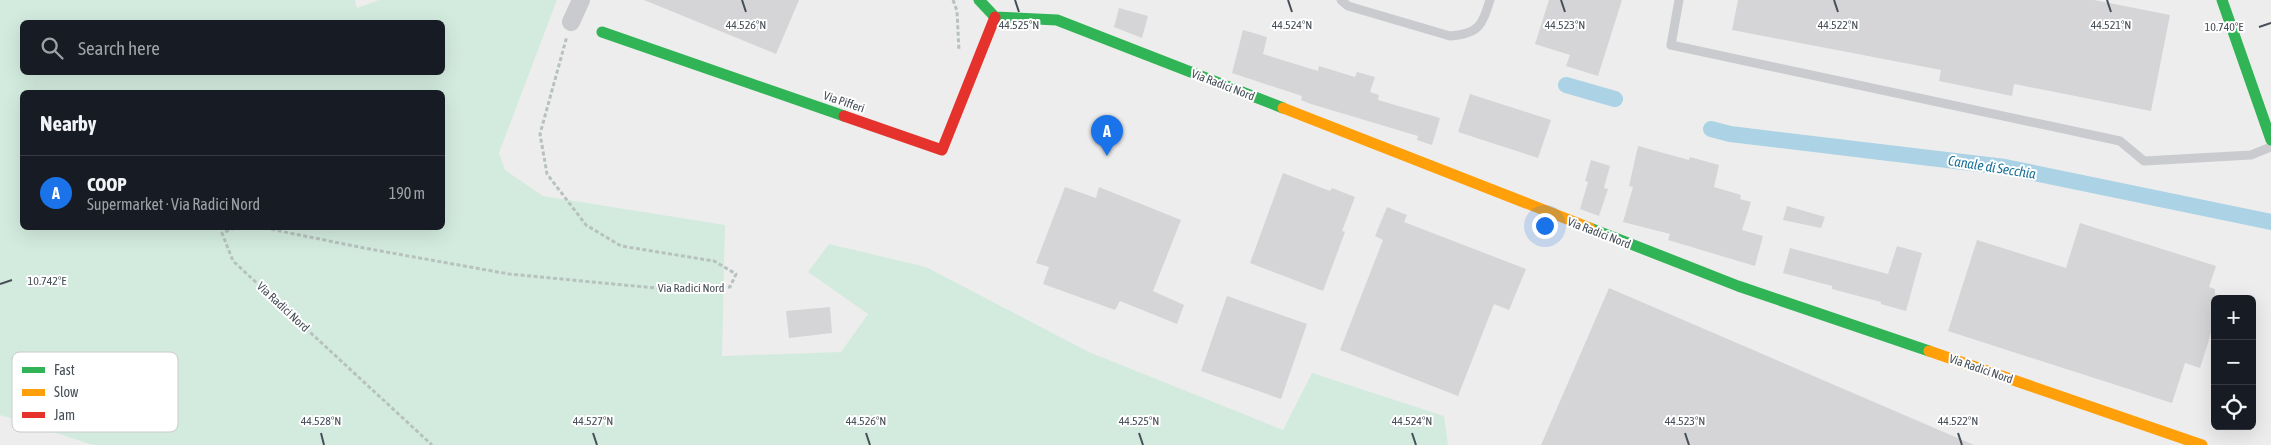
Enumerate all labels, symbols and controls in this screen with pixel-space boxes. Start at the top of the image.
text: 44.526°N [726,18,766,32]
text: 44.525°N [999,18,1039,32]
text: 44.524°N [1272,18,1312,32]
text: 44.523°N [1545,18,1585,32]
text: 44.522°N [1818,18,1858,32]
text: 44.521°N [2091,18,2131,32]
search box [20,20,445,75]
text: 10.740°E [2205,20,2243,34]
icon: search [38,34,66,62]
text: Search here [78,37,160,59]
street label: Via Radici Nord [1189,67,1257,103]
street label: Via Pifferi [822,88,866,116]
text: Nearby [40,111,96,135]
pin: A [1091,115,1123,156]
water label: Canale di Secchia [1947,152,2037,182]
text: COOP [87,173,127,195]
text: A [52,184,60,202]
text: 190 m [389,184,425,202]
text: Supermarket · Via Radici Nord [87,195,260,213]
your location [1532,213,1558,239]
street label: Via Radici Nord [1565,215,1633,251]
text: 10.742°E [28,274,66,288]
street label: Via Radici Nord [254,279,312,335]
street label: Via Radici Nord [658,281,724,295]
map controls [2211,295,2256,430]
button: + [2211,295,2256,340]
button: − [2211,340,2256,385]
legend [12,352,178,432]
street label: Via Radici Nord [1947,352,2015,386]
text: Fast [54,362,75,378]
text: Slow [54,384,79,400]
button: locate [2211,385,2256,430]
text: Jam [54,407,75,423]
text: 44.528°N [301,414,341,428]
text: 44.527°N [573,414,613,428]
text: 44.526°N [846,414,886,428]
text: 44.525°N [1119,414,1159,428]
text: 44.524°N [1392,414,1432,428]
text: 44.523°N [1665,414,1705,428]
text: 44.522°N [1938,414,1978,428]

